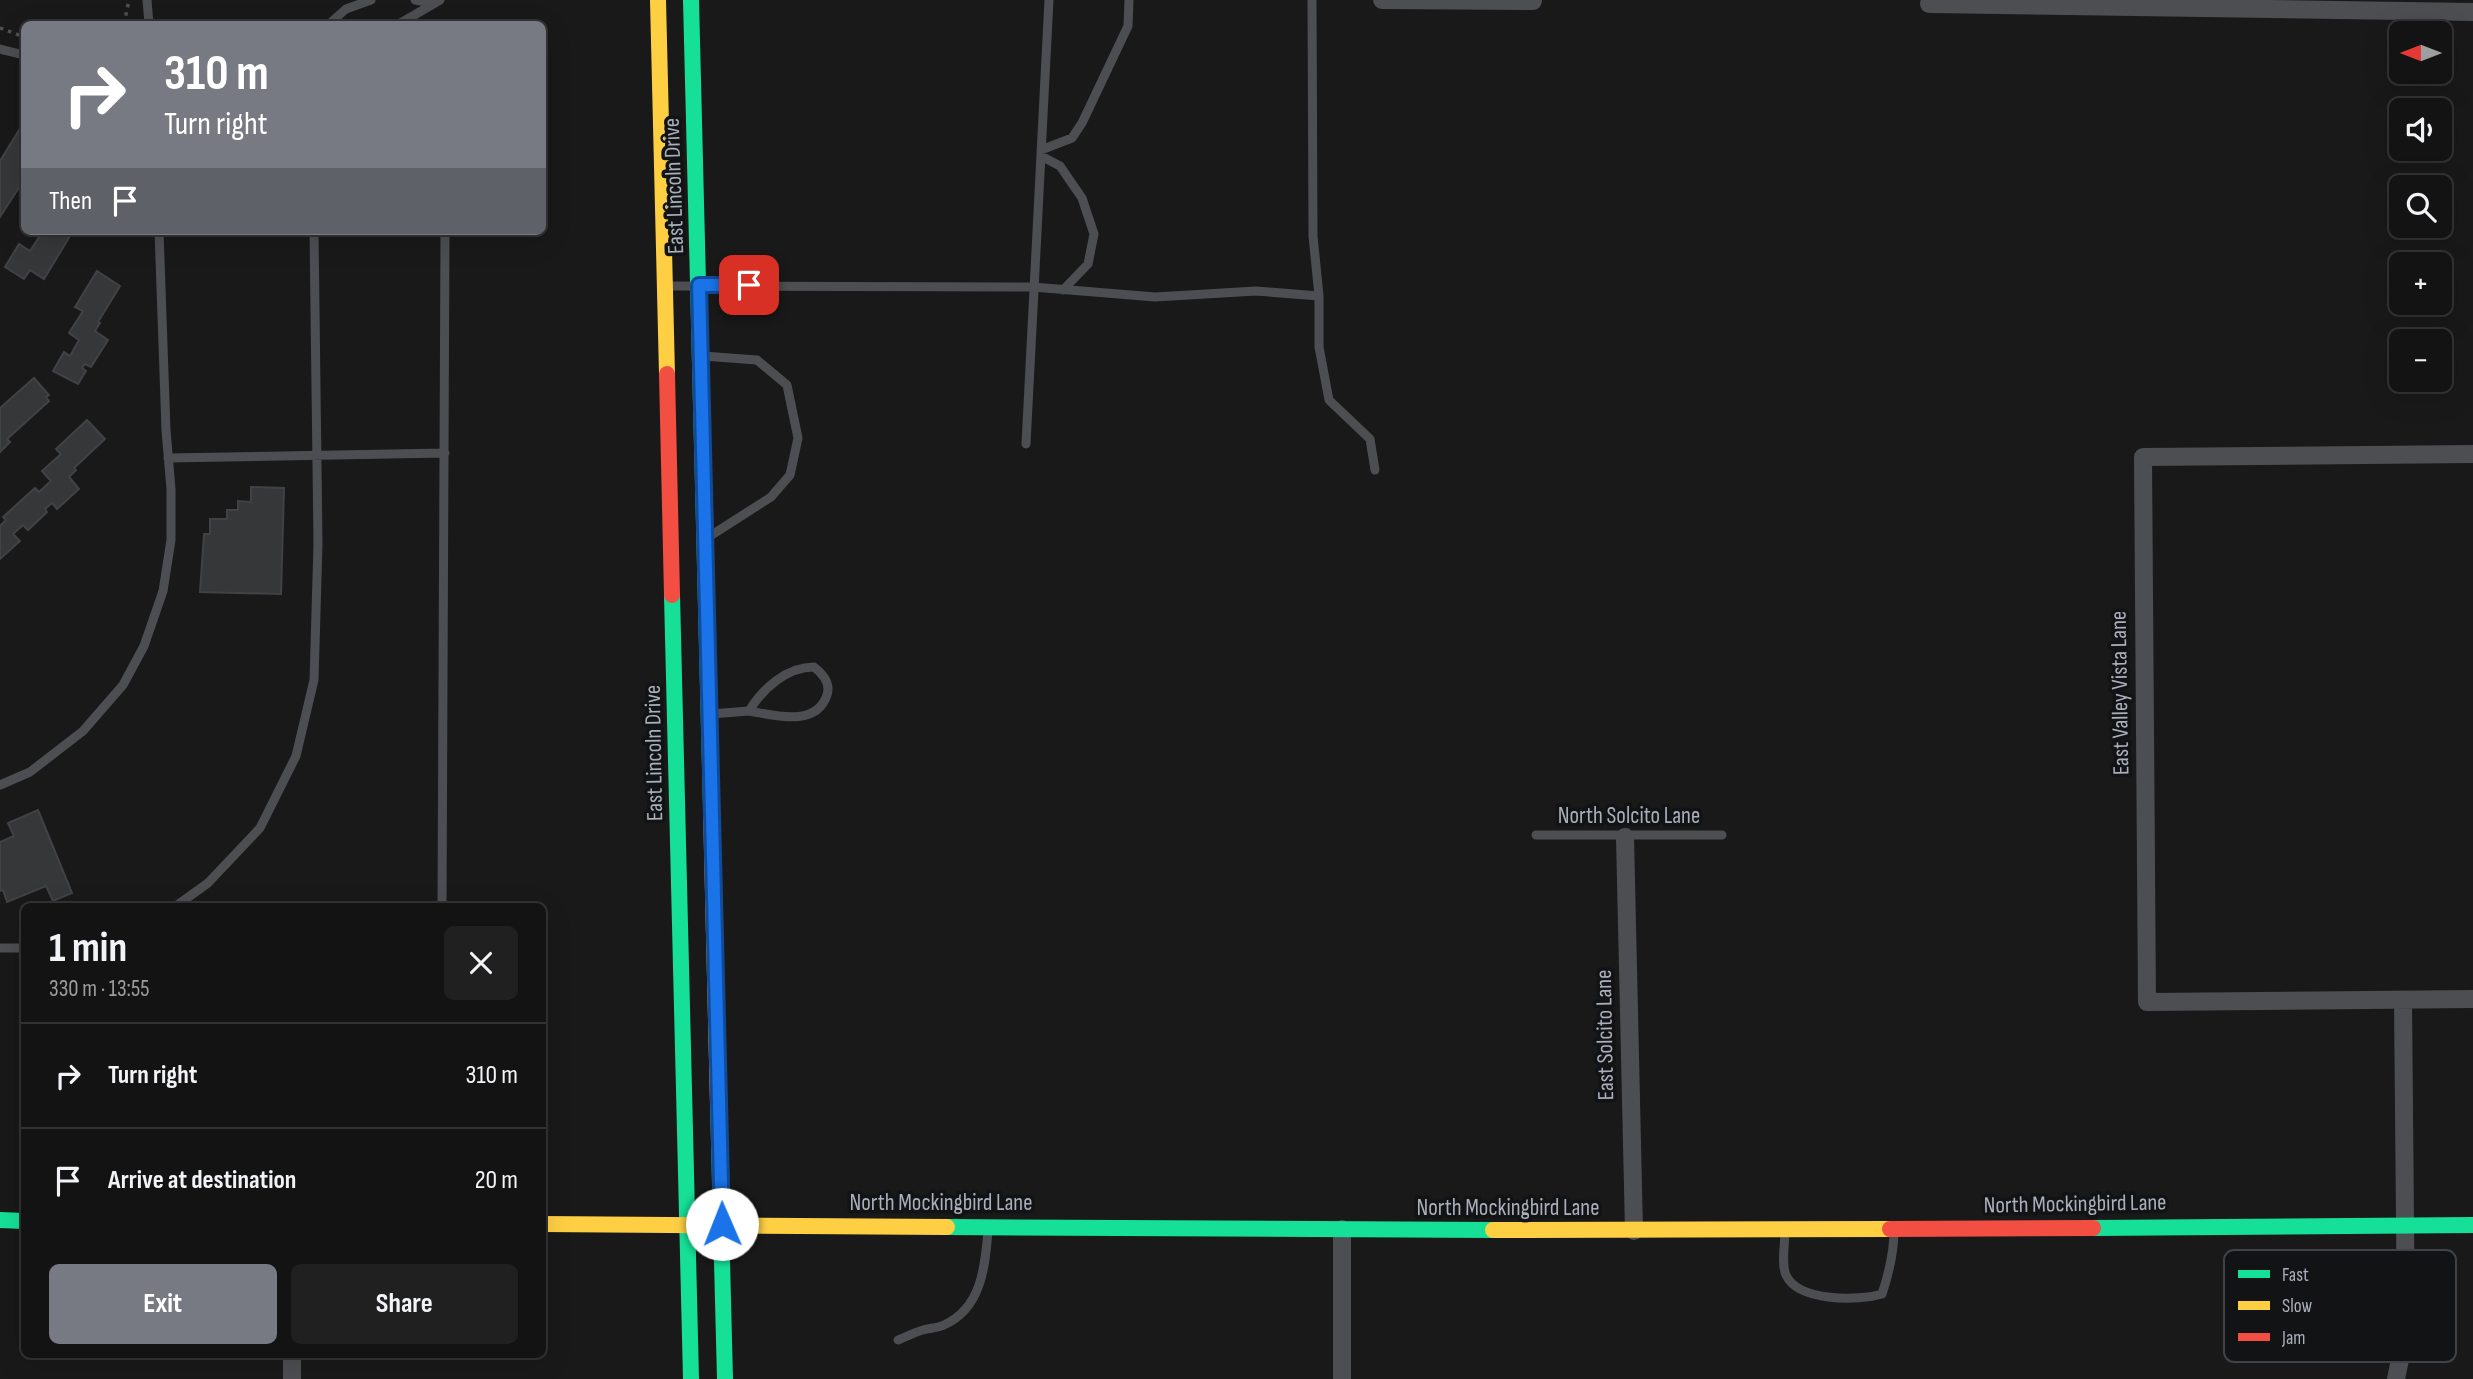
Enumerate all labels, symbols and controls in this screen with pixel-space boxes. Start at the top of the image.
north arrow [2389,21,2452,84]
map controls [2389,21,2452,392]
text: 310 m [164,45,269,104]
icon: right [49,49,140,140]
button: sound [2389,98,2452,161]
text: Turn right [164,105,268,144]
street label: East Lincoln Drive [658,117,690,255]
button: search [2389,175,2452,238]
icon: arrive [106,182,144,220]
text: Then [49,186,92,217]
button: + [2389,252,2452,315]
pin [719,255,779,315]
icon: arrive [730,266,768,304]
button: − [2389,329,2452,392]
street label: East Valley Vista Lane [2105,611,2135,775]
street label: East Lincoln Drive [639,685,669,821]
street label: North Solcito Lane [1558,802,1700,830]
text: 1 min [49,923,127,974]
button: close [444,926,518,1000]
street label: East Solcito Lane [1590,969,1620,1101]
text: 330 m · 13:55 [49,975,149,1003]
icon: right [49,1057,87,1095]
text: Turn right [108,1060,197,1091]
text: 310 m [466,1060,518,1091]
icon: arrive [49,1162,87,1200]
text: Arrive at destination [108,1165,296,1196]
text: 20 m [475,1165,518,1196]
position arrow [685,1187,759,1261]
street label: North Mockingbird Lane [1983,1188,2167,1220]
street label: North Mockingbird Lane [850,1189,1032,1217]
street label: North Mockingbird Lane [1417,1194,1599,1222]
legend [2224,1250,2456,1362]
button: Exit [49,1264,277,1344]
button: Share [291,1264,518,1344]
text: Fast [2282,1264,2309,1287]
text: Slow [2282,1295,2312,1318]
text: Jam [2281,1327,2305,1350]

